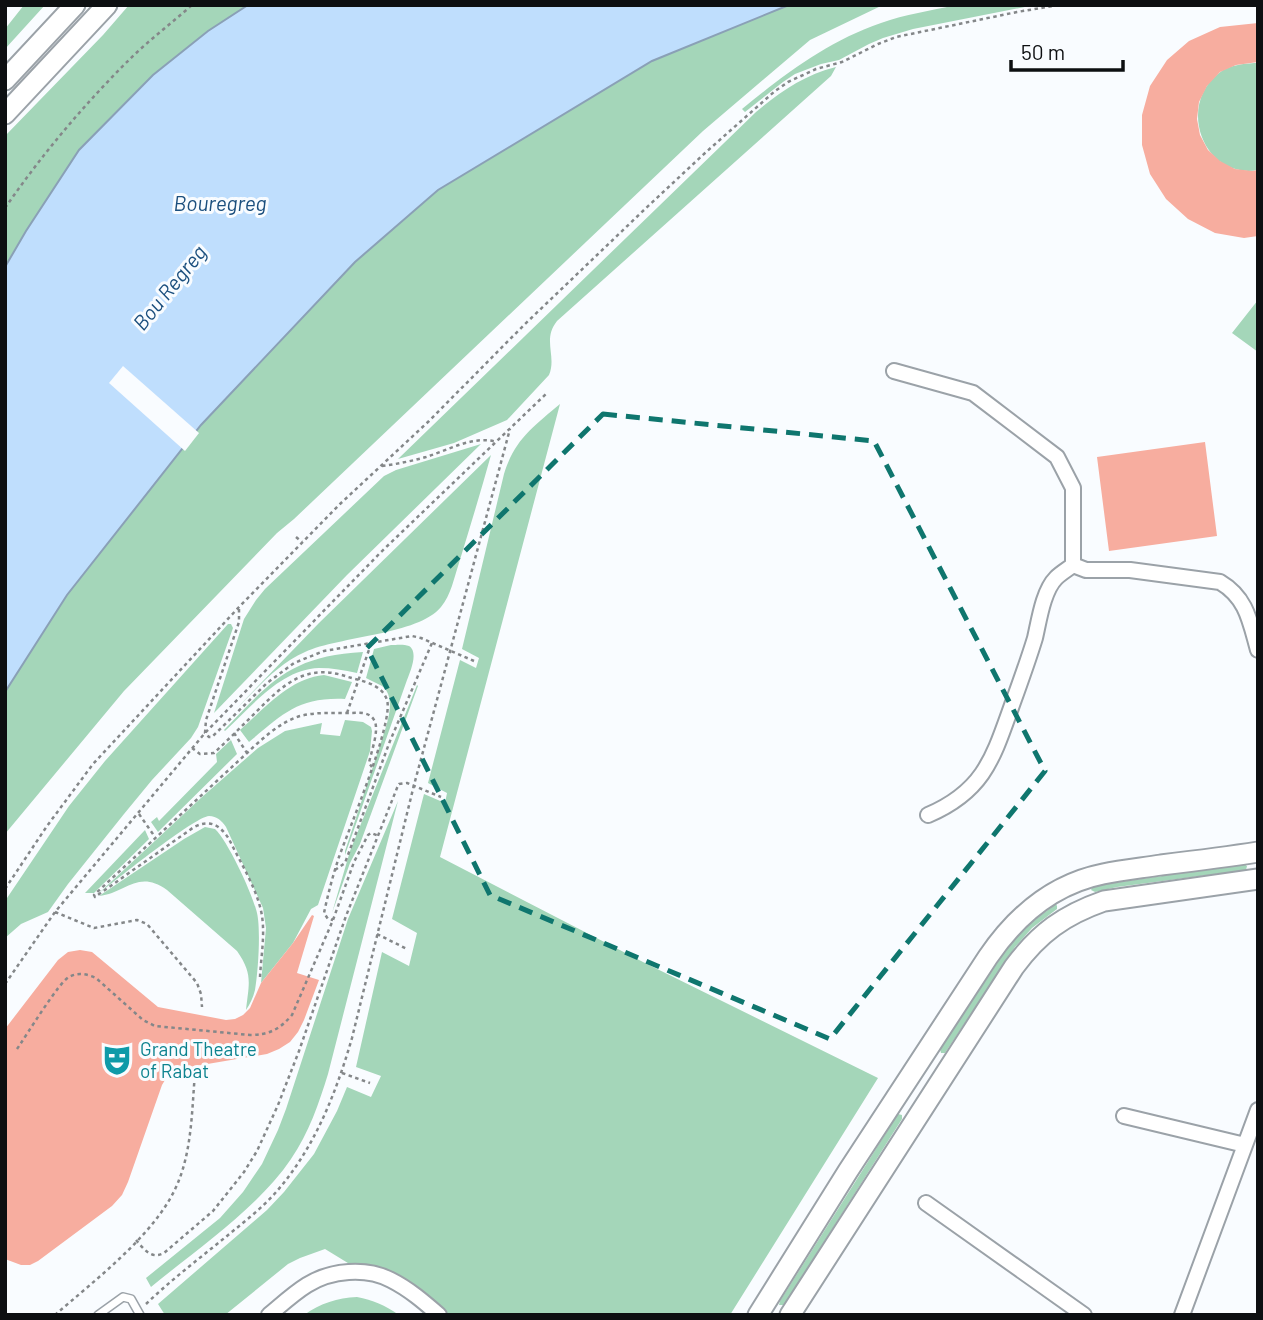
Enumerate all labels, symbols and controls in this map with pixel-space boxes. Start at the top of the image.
scale bar [1011,28,1123,72]
text: 50 m [1021,39,1065,64]
water label: Bouregreg [174,190,267,215]
water label: Bou Regreg [127,239,211,335]
place label: Grand Theatre of Rabat [140,1037,257,1082]
theatre icon: Grand Theatre of Rabat [100,1043,134,1077]

